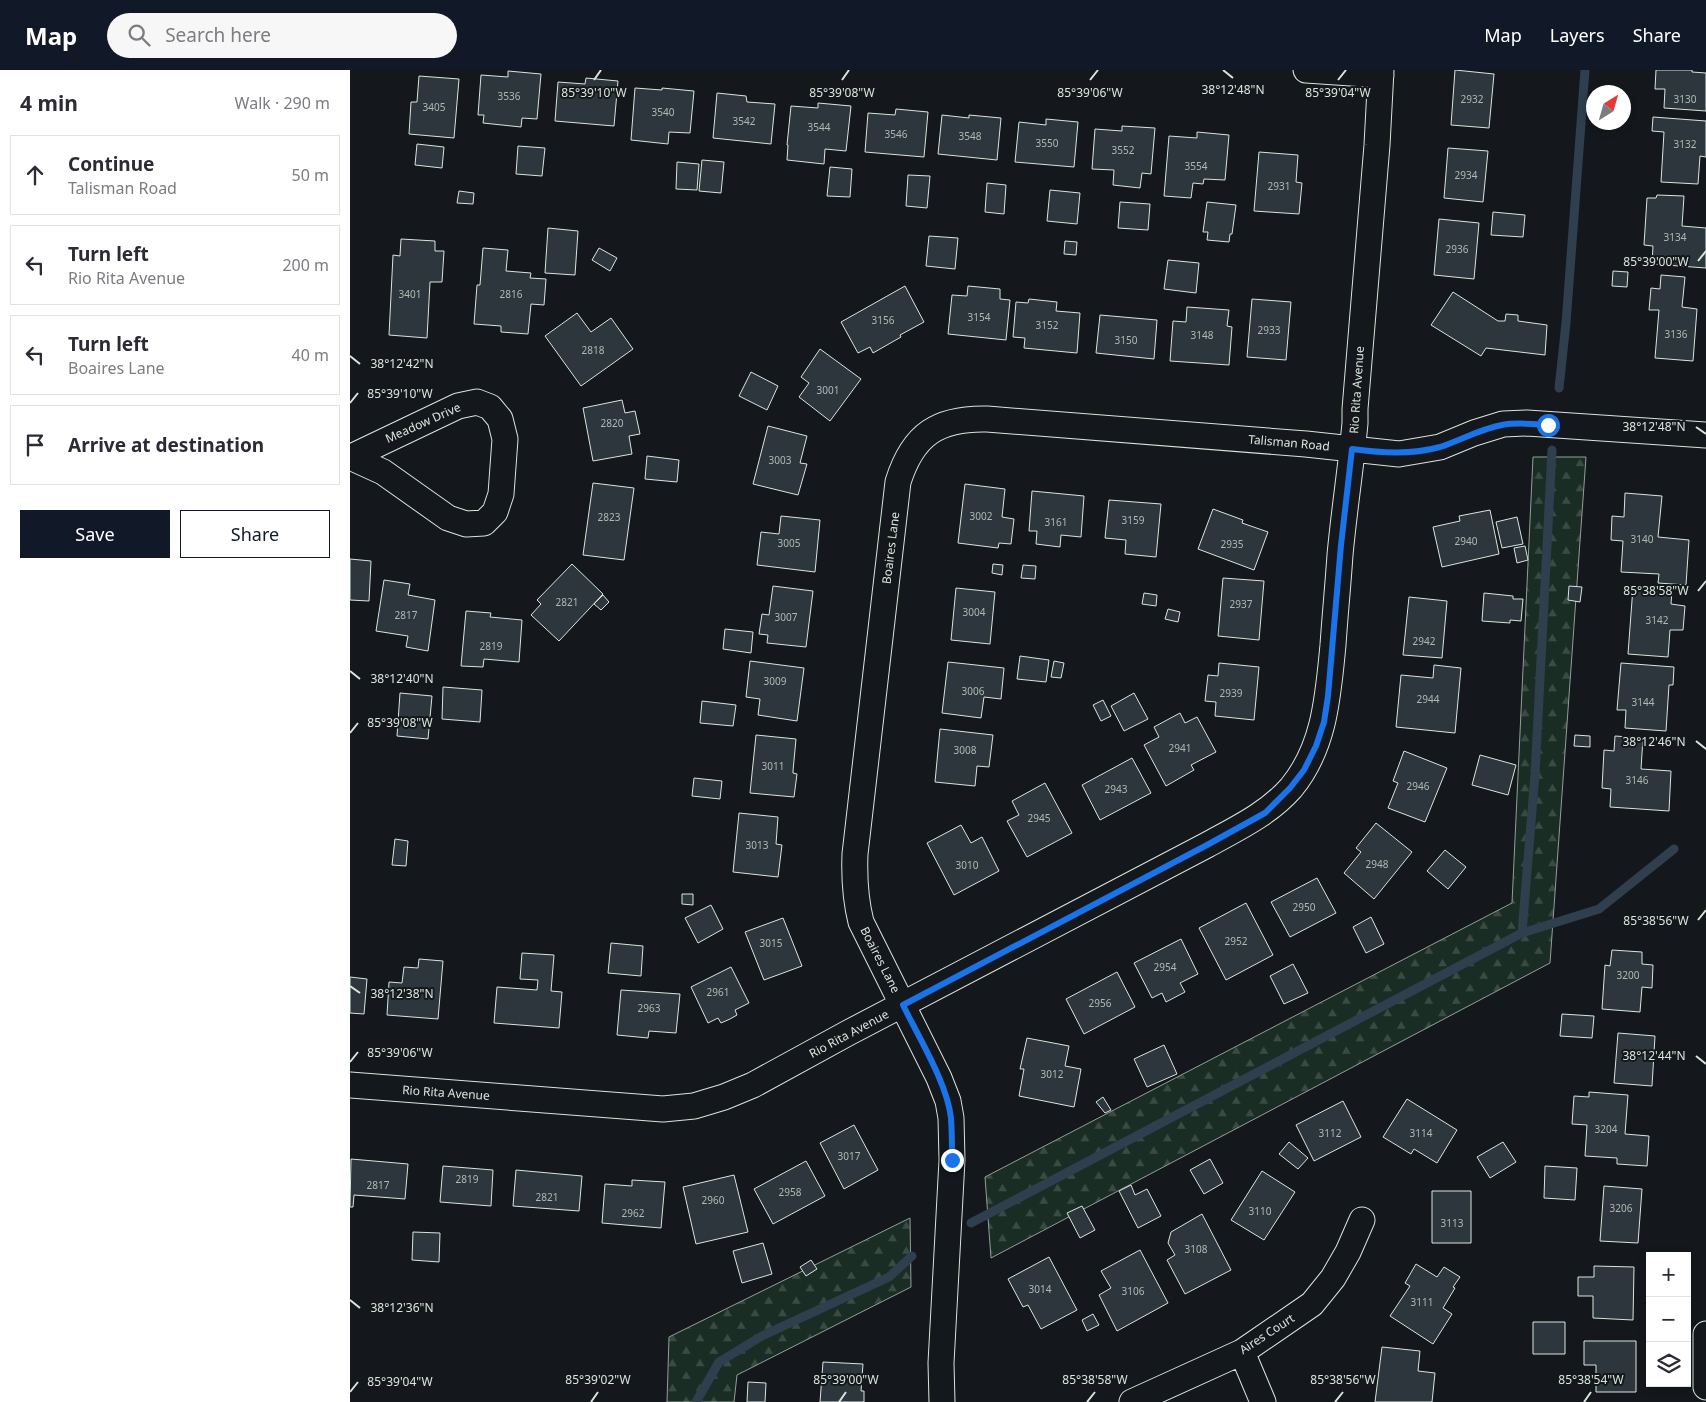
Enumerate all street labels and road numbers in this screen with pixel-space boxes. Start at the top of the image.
street label: Rio Rita Avenue [1345,345,1368,434]
street label: Meadow Drive [382,398,463,447]
street label: Talisman Road [1248,430,1330,455]
street label: Boaires Lane [878,511,903,585]
street label: Boaires Lane [856,924,905,996]
street label: Rio Rita Avenue [806,1005,892,1062]
street label: Rio Rita Avenue [402,1081,491,1104]
street label: Aires Court [1236,1309,1298,1358]

